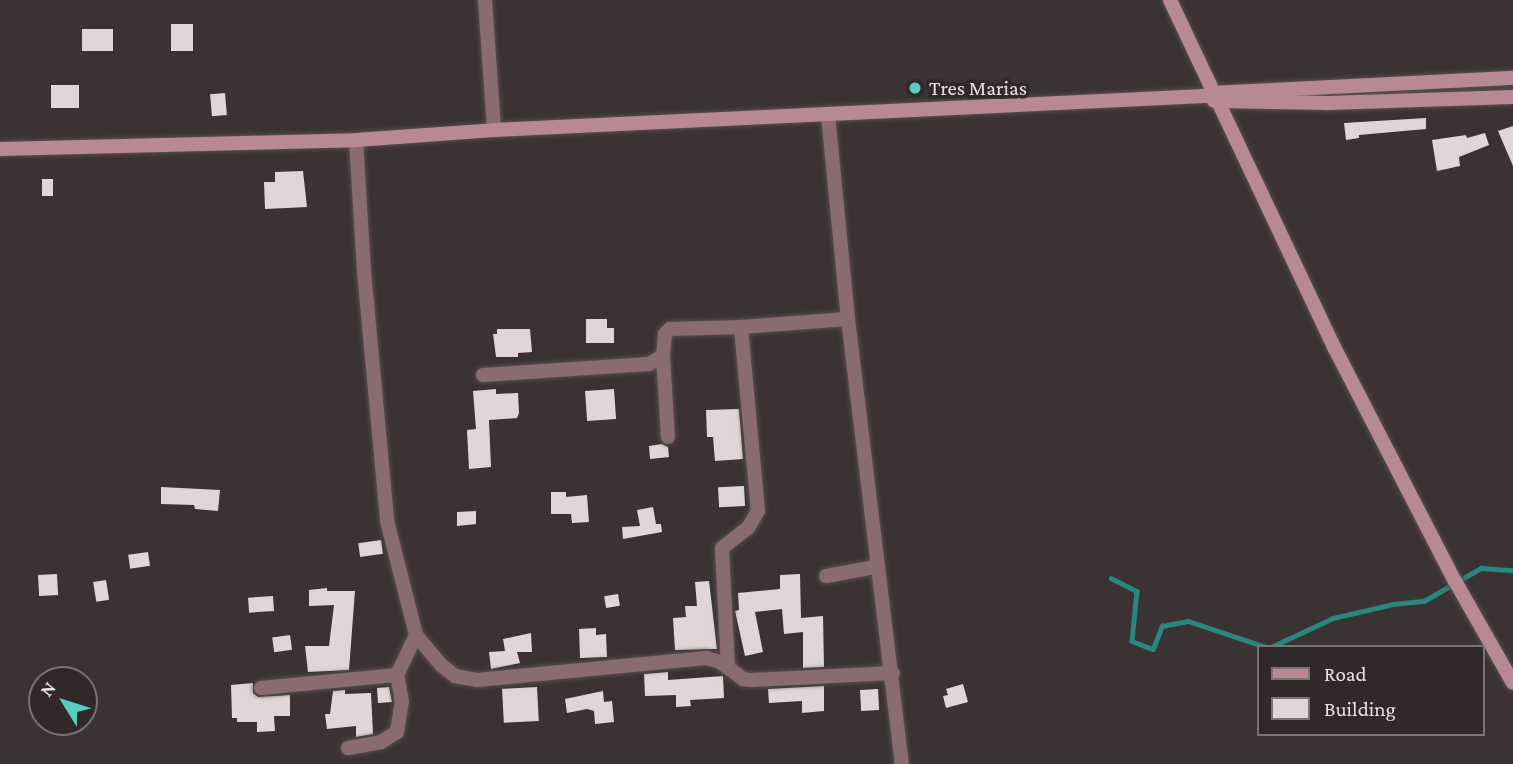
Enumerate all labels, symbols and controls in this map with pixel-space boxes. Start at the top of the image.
place label: Tres Marias [929,75,1027,101]
marker: Tres Marias [907,80,923,96]
legend [1258,645,1485,736]
text: Road [1324,662,1367,686]
north arrow [28,666,98,736]
text: N [35,677,60,701]
text: Building [1324,697,1396,721]

